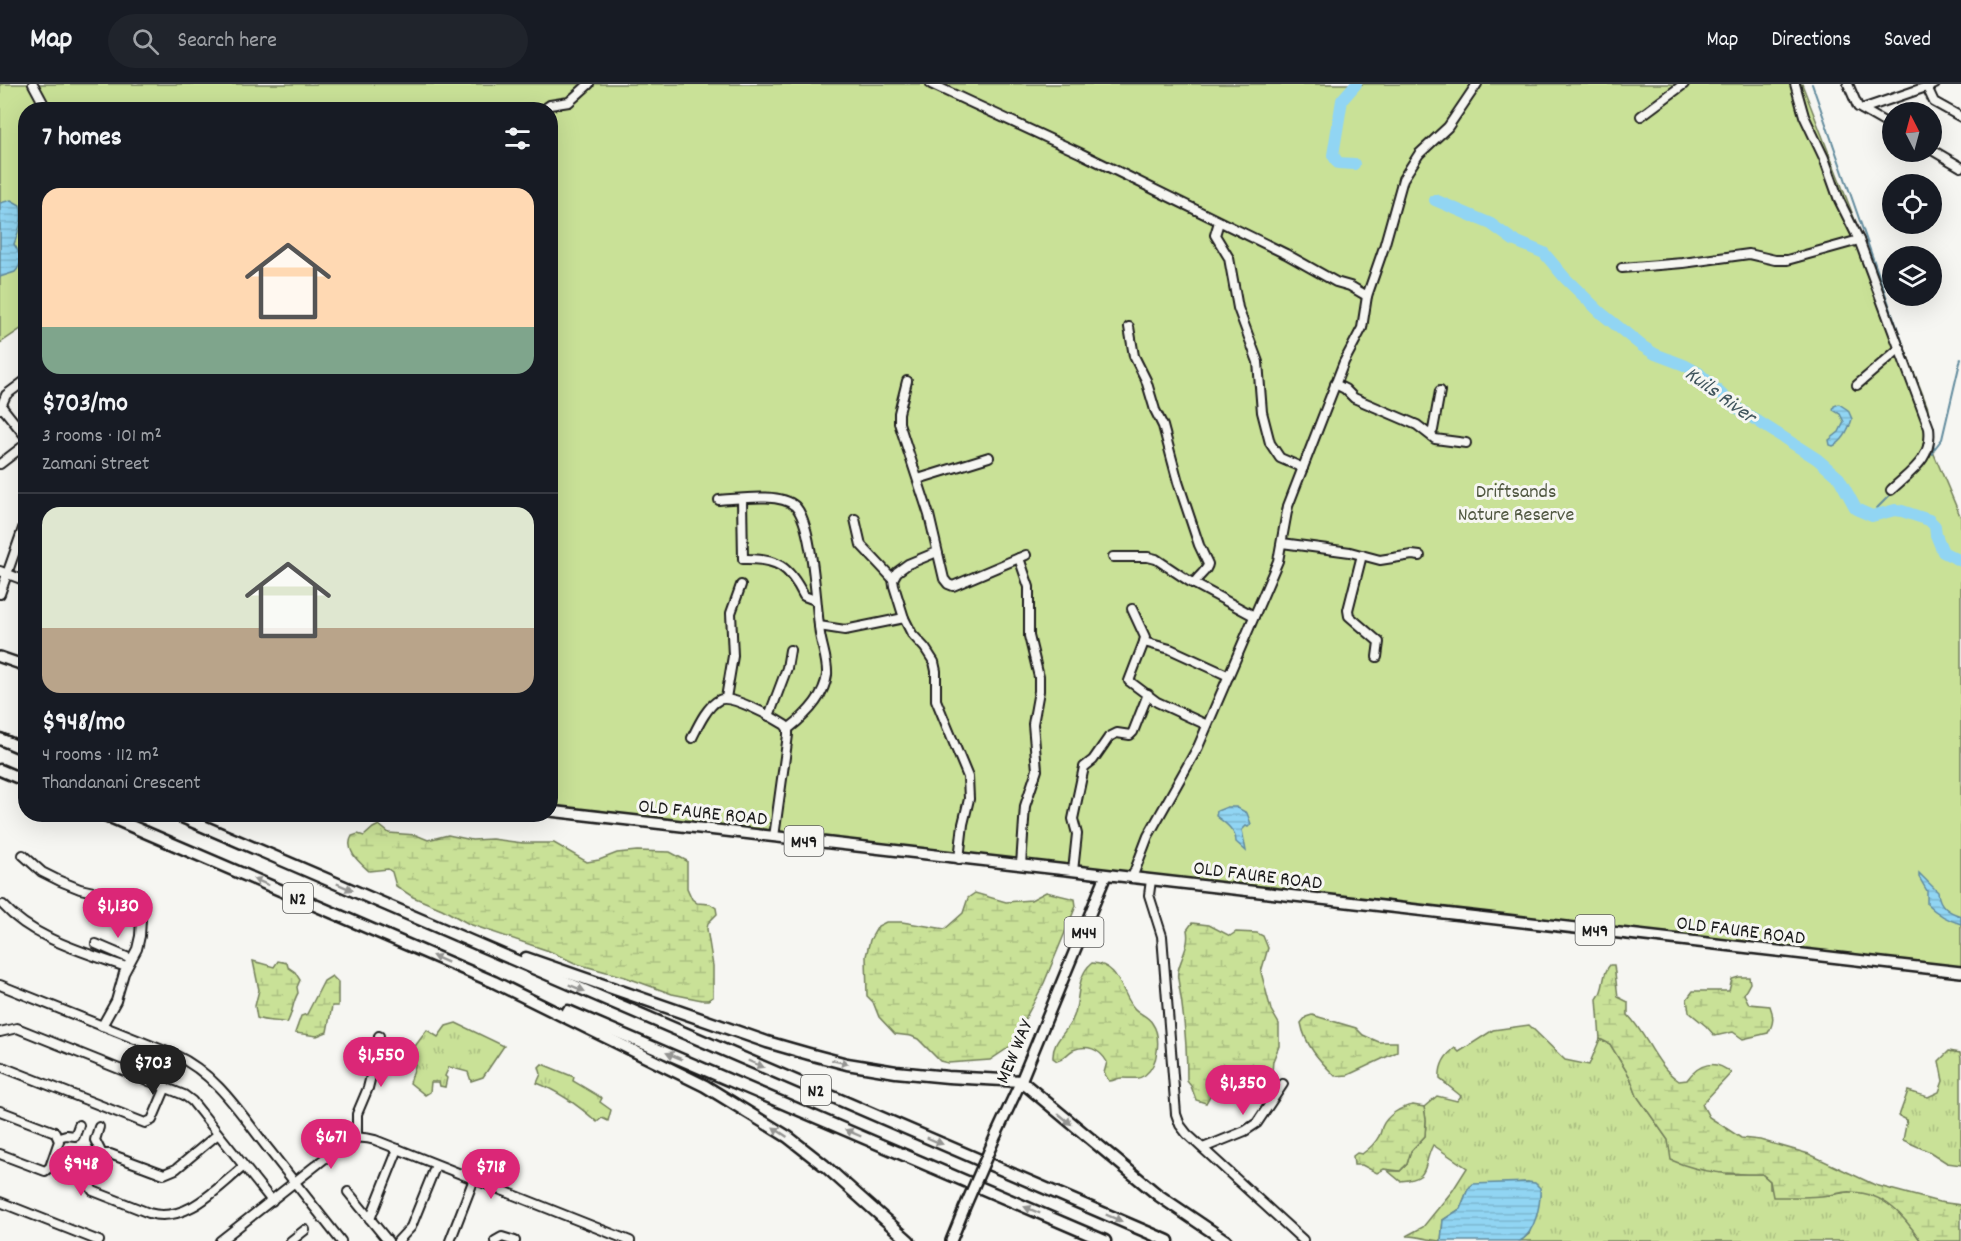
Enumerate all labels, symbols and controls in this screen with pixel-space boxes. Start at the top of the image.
search box [108,14,528,68]
text: Map [30,21,72,61]
icon: search [129,25,162,58]
text: Search here [177,26,277,57]
text: Map [1707,26,1738,56]
text: Directions [1771,26,1851,56]
text: Saved [1884,26,1931,56]
north arrow [1882,102,1942,162]
map controls [1882,102,1942,306]
text: 7 homes [42,120,122,157]
icon: filters [501,122,534,155]
button: locate [1882,174,1942,234]
icon: home [234,227,342,335]
button: layers [1882,246,1942,306]
water label: Kuils River [1678,360,1763,434]
text: $703/mo [42,386,128,423]
text: 3 rooms · 101 m² [42,423,162,451]
text: Zamani Street [42,451,149,479]
park label: Driftsands Nature Reserve [1458,479,1574,530]
icon: home [234,546,342,654]
text: $948/mo [42,705,125,742]
text: 4 rooms · 112 m² [42,742,159,770]
text: Thandanani Crescent [42,770,201,798]
street label: OLD FAURE ROAD [637,793,769,835]
road number: M49 [784,826,824,856]
street label: OLD FAURE ROAD [1191,855,1324,899]
one-way arrow [252,877,270,886]
road number: N2 [283,883,313,913]
one-way arrow [336,883,354,892]
pin: $1,130 [69,888,167,939]
text: $1,130 [97,893,139,921]
street label: OLD FAURE ROAD [1674,910,1807,954]
road number: M49 [1576,915,1614,945]
road number: M44 [1064,917,1104,947]
one-way arrow [431,954,449,964]
one-way arrow [568,983,585,992]
street label: MEW WAY [990,1015,1042,1088]
pin: $1,550 [332,1037,430,1088]
text: $1,550 [357,1042,405,1070]
pin: $703 [117,1045,189,1096]
text: $703 [134,1050,172,1078]
one-way arrow [664,1051,682,1061]
one-way arrow [831,1057,849,1067]
one-way arrow [747,1060,765,1070]
pin: $1,350 [1194,1065,1292,1116]
text: $1,350 [1219,1070,1267,1098]
road number: N2 [801,1075,831,1105]
one-way arrow [1057,1112,1072,1125]
pin: $671 [295,1119,367,1170]
text: $671 [315,1124,347,1152]
one-way arrow [773,1126,789,1138]
one-way arrow [843,1128,861,1138]
one-way arrow [926,1137,944,1146]
pin: $948 [45,1146,117,1197]
pin: $718 [455,1149,527,1200]
text: $948 [63,1151,99,1179]
text: $718 [476,1154,506,1182]
one-way arrow [1023,1205,1041,1214]
one-way arrow [1106,1213,1124,1223]

